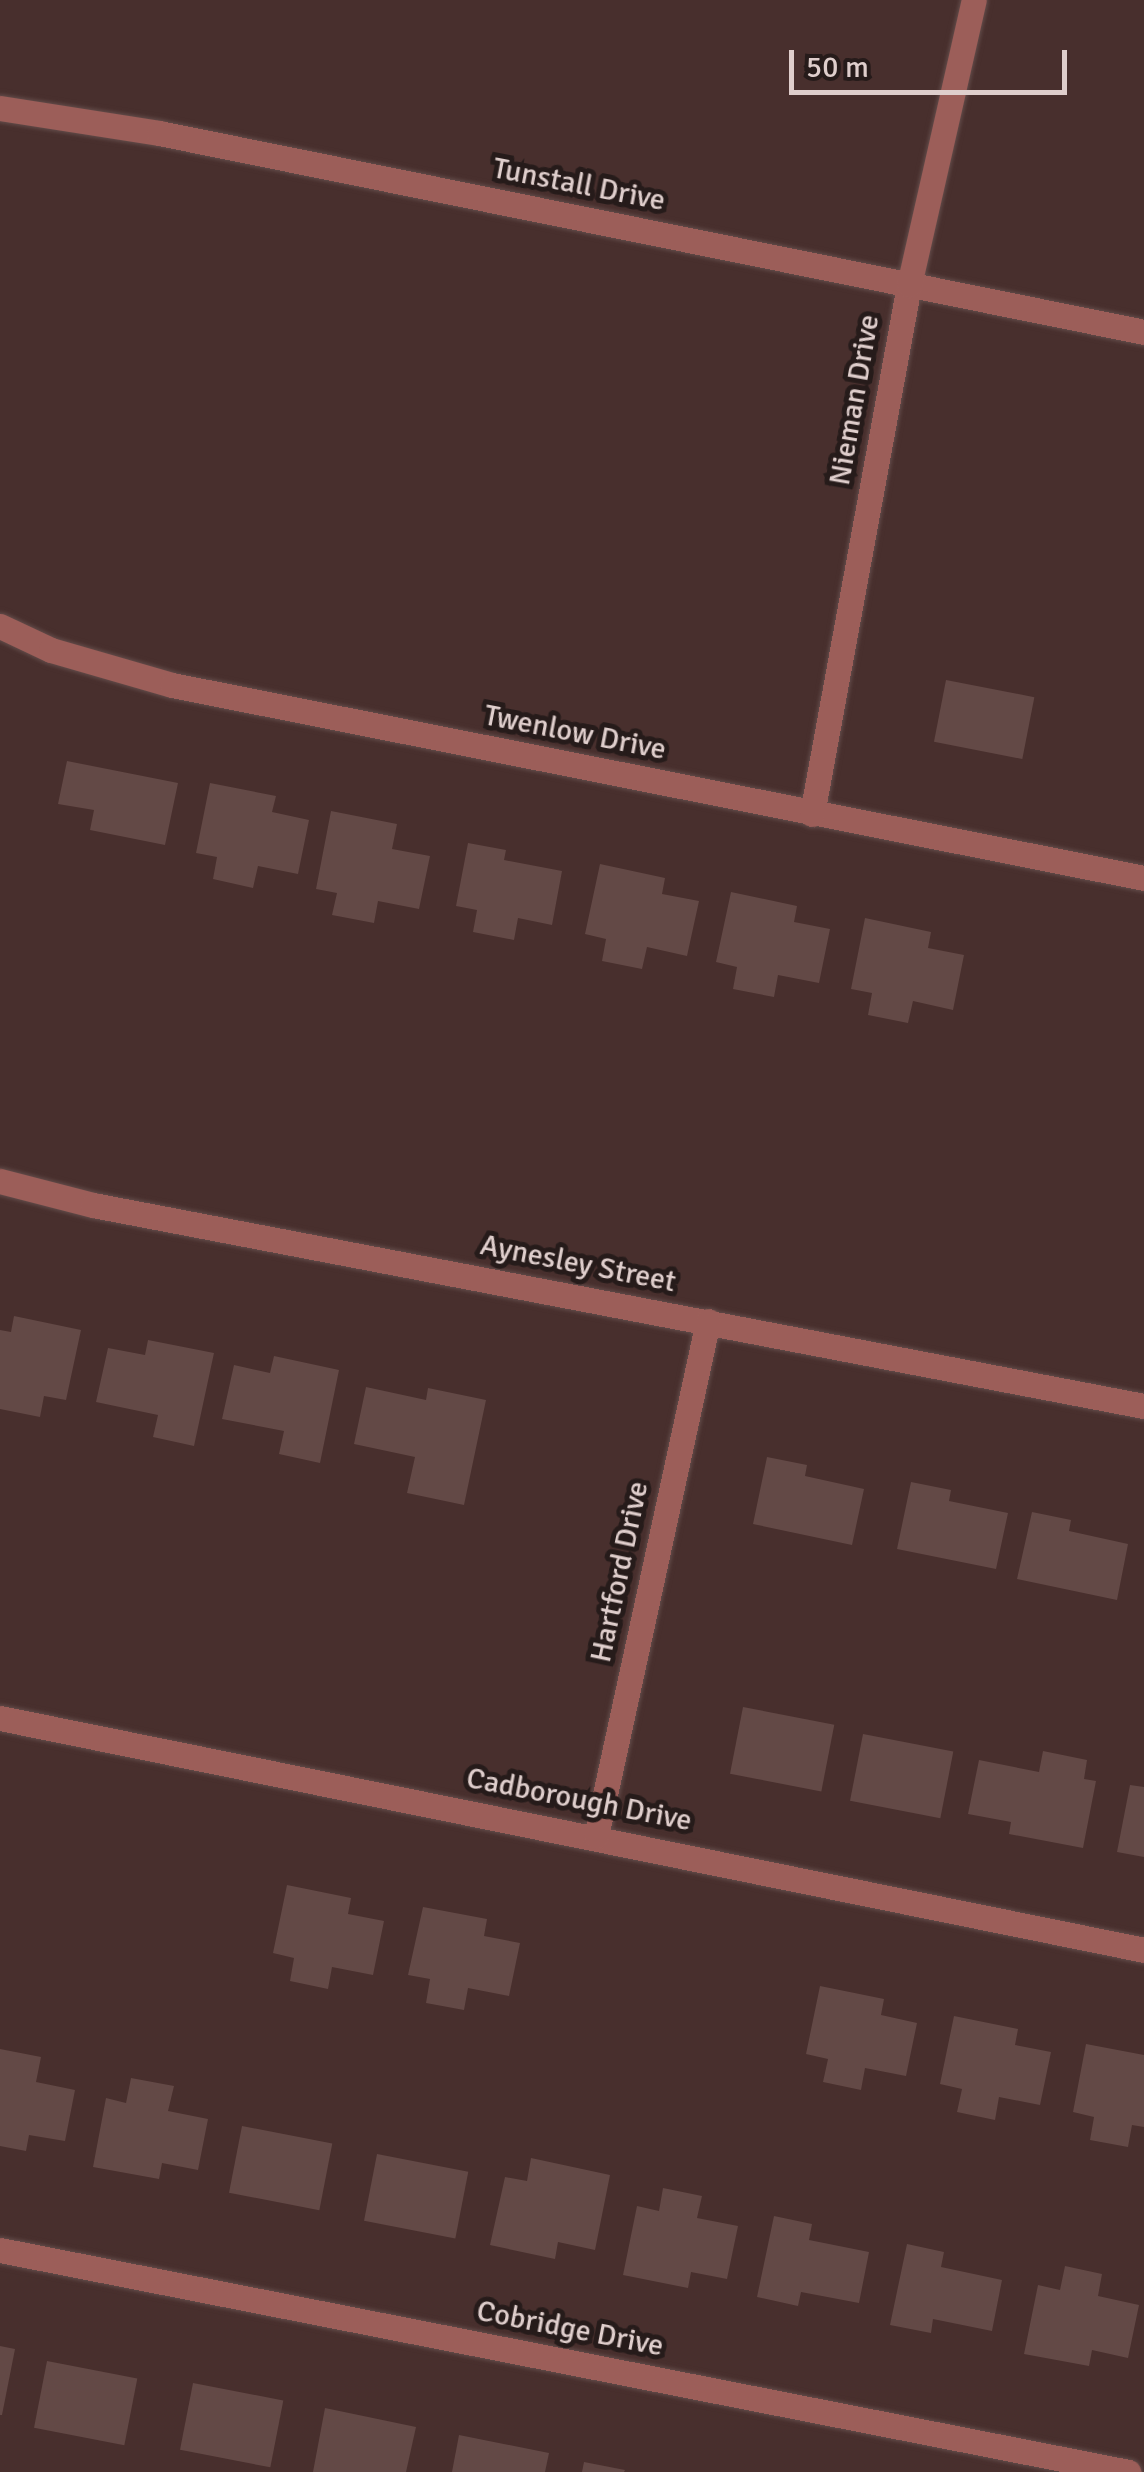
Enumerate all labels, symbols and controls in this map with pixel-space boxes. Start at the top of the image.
scale bar [794,30,1072,92]
text: 50 m [806,49,869,86]
street label: Tunstall Drive [490,151,668,219]
street label: Nieman Drive [822,312,888,488]
street label: Twenlow Drive [481,698,669,768]
street label: Aynesley Street [477,1227,679,1301]
street label: Hartford Drive [583,1478,657,1666]
street label: Cadborough Drive [463,1761,695,1839]
street label: Cobridge Drive [474,2293,666,2365]

